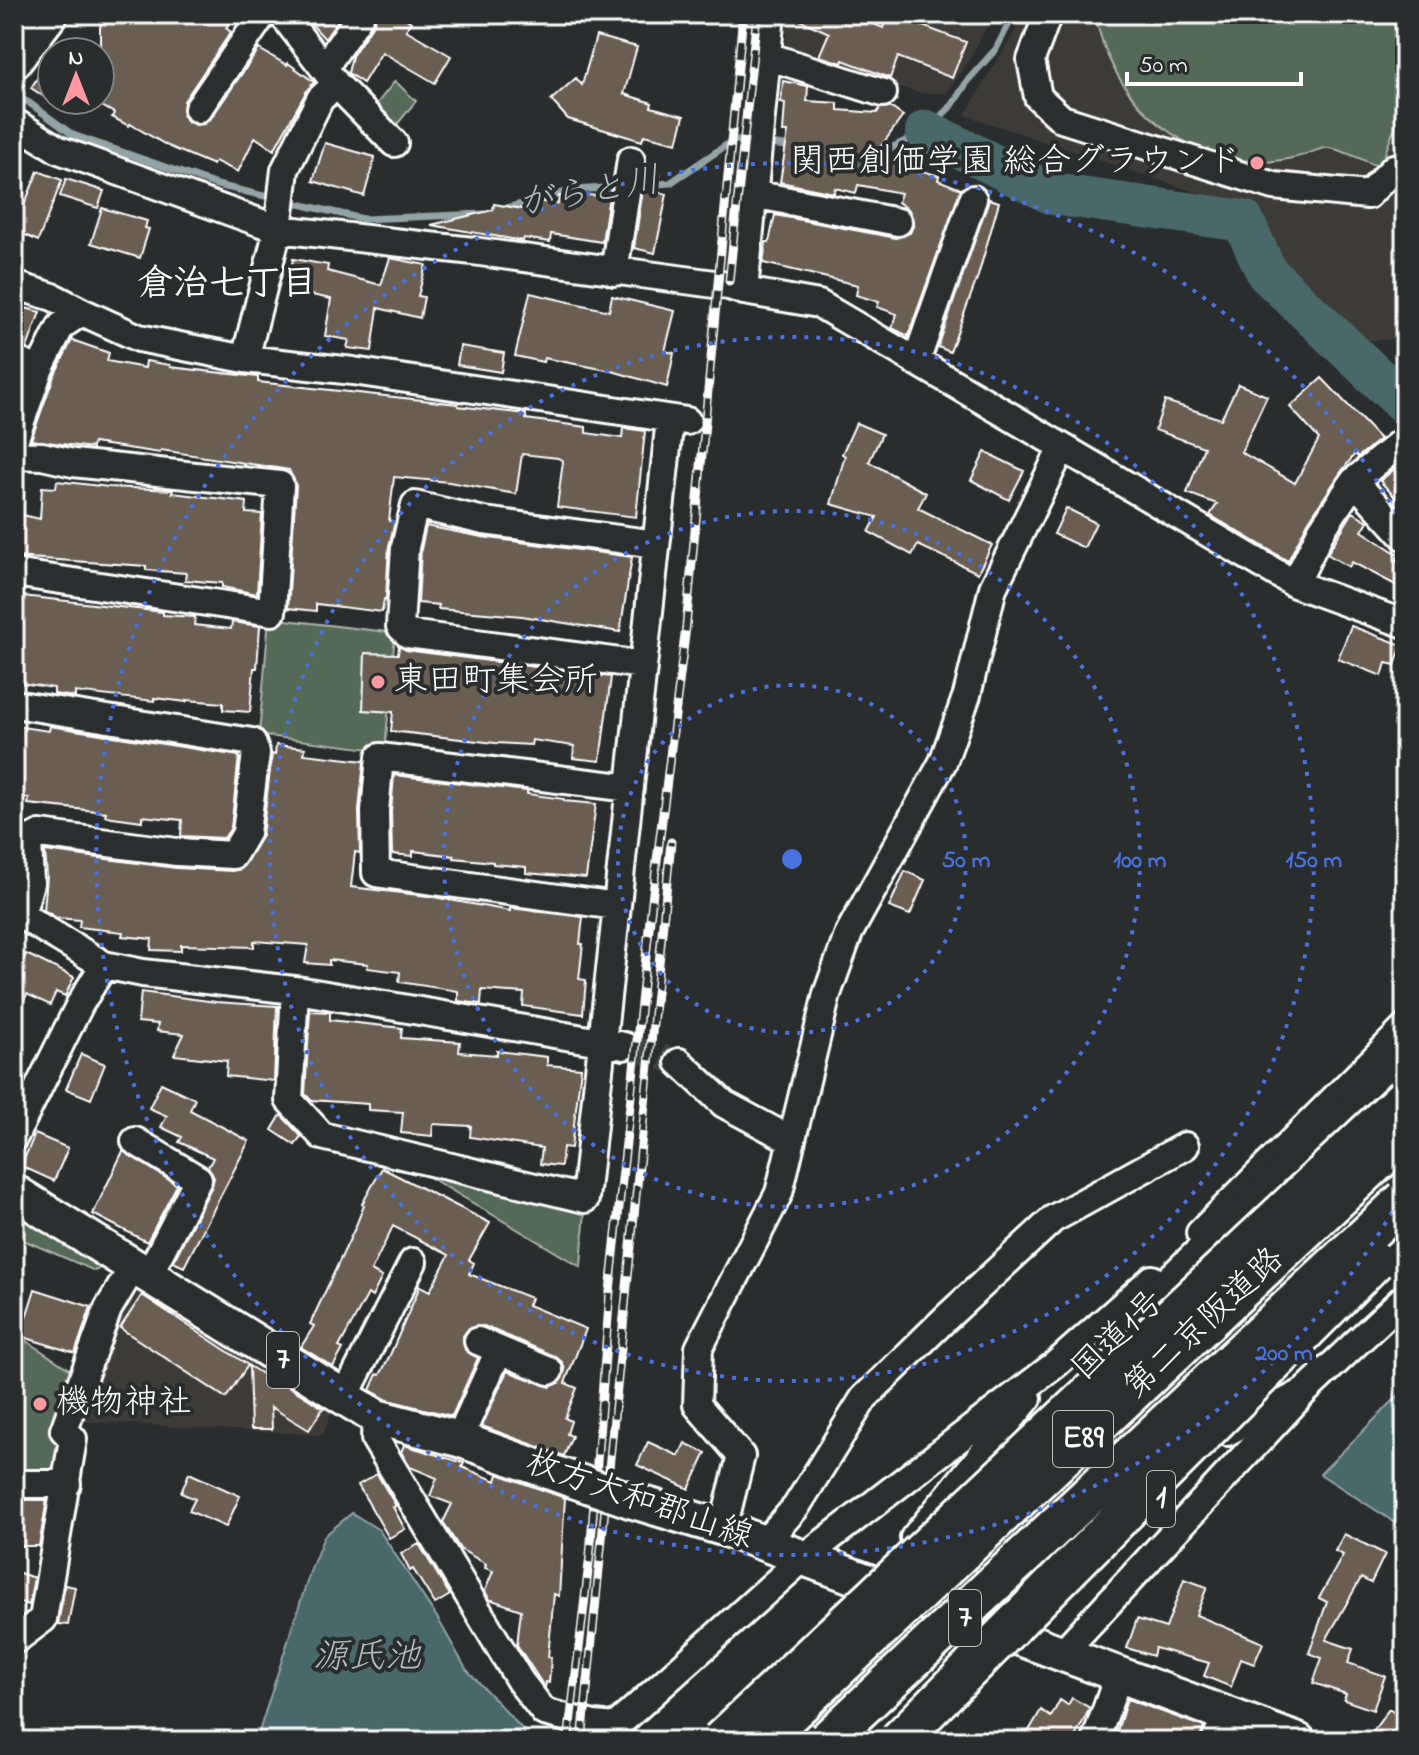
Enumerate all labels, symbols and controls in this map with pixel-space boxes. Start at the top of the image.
north arrow [36,36,116,116]
scale bar [1127,36,1301,86]
text: N [69,43,83,75]
text: 50 m [1139,49,1188,84]
place label: 関西創価学園 総合グラウンド [791,138,1241,188]
marker: 関西創価学園 総合グラウンド [1248,154,1266,172]
water label: がらと川 [513,155,665,233]
district label: 倉治七丁目 [137,259,317,312]
place label: 東田町集会所 [394,657,598,707]
marker: 東田町集会所 [369,673,387,691]
text: 50 m [942,844,991,879]
text: 100 m [1114,844,1167,879]
text: 150 m [1286,844,1343,879]
centre of rings [778,845,806,873]
street label: 第二京阪道路 [1113,1236,1297,1412]
street label: 国道1号 [1061,1279,1177,1393]
road number: 7 [267,1332,299,1388]
text: 200 m [1254,1337,1313,1372]
place label: 機物神社 [56,1379,192,1429]
marker: 機物神社 [31,1395,49,1413]
road number: E89 [1053,1411,1113,1467]
street label: 枚方大和郡山線 [518,1439,760,1563]
road number: 1 [1147,1471,1175,1527]
road number: 7 [949,1590,981,1646]
water label: 源氏池 [313,1632,422,1685]

